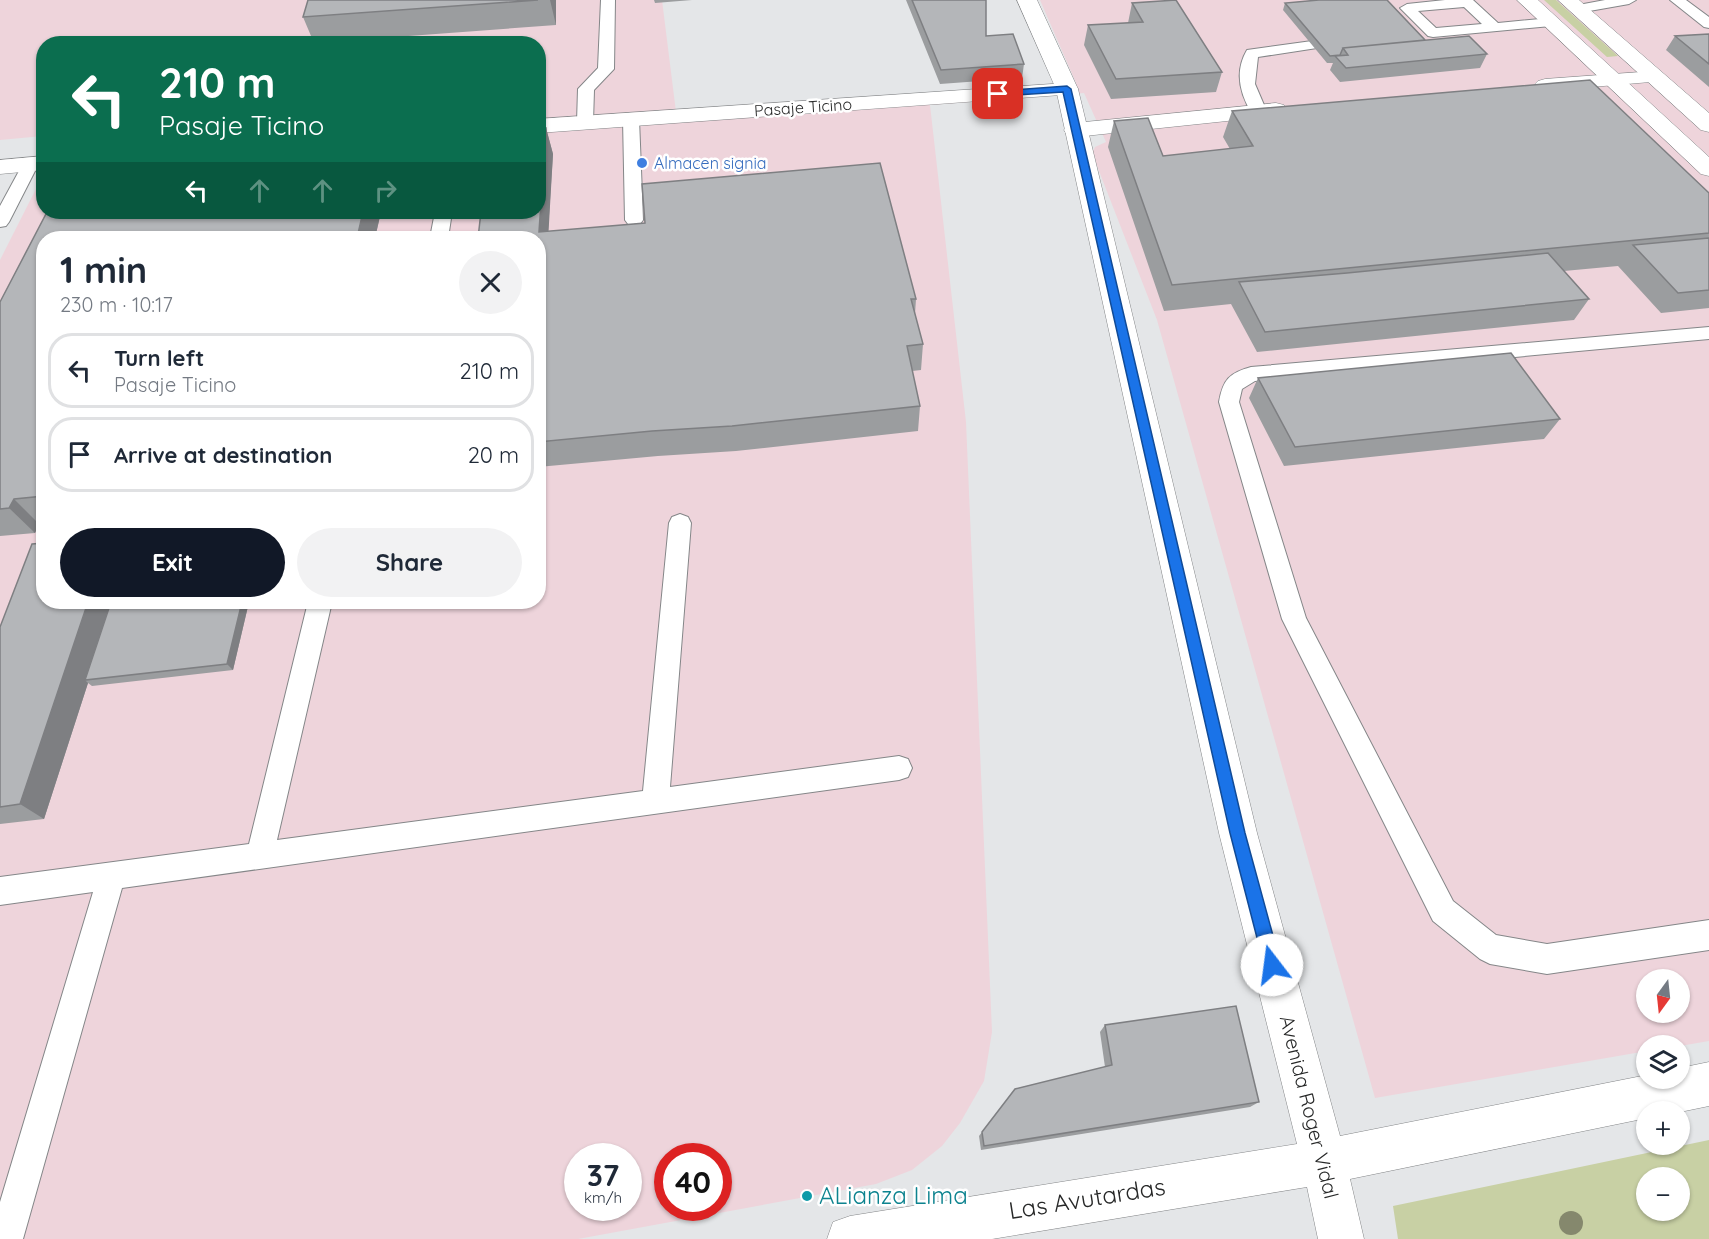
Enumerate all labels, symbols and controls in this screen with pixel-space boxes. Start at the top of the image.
text: 210 m [159,56,276,109]
icon: left [60,60,138,138]
pin [972,68,1023,119]
icon: arrive [981,77,1014,110]
street label: Pasaje Ticino [753,94,853,120]
text: Pasaje Ticino [159,108,324,142]
place label: Almacen signia [654,153,767,173]
marker: Almacen signia [635,156,649,170]
icon: left [180,174,213,207]
icon: ahead [243,174,276,207]
icon: ahead [306,174,339,207]
icon: right [369,174,402,207]
text: 1 min [60,247,147,292]
button: close [459,251,522,314]
text: 230 m · 10:17 [60,292,173,317]
text: Turn left [114,344,204,372]
icon: left [63,354,96,387]
text: 210 m [460,357,519,385]
text: Pasaje Ticino [114,372,236,397]
icon: arrive [63,438,96,471]
text: Arrive at destination [114,441,332,469]
text: 20 m [468,441,519,469]
button: Exit [60,528,285,597]
button: Share [297,528,522,597]
position arrow [1240,933,1304,997]
north arrow [1636,969,1690,1023]
map controls [1636,969,1690,1221]
street label: Avenida Roger Vidal [1275,1013,1344,1201]
button: layers [1636,1035,1690,1089]
button: + [1636,1101,1690,1155]
speed limit sign: 40 [654,1143,732,1221]
text: 37 [587,1156,619,1194]
button: − [1636,1167,1690,1221]
street label: Las Avutardas [1006,1171,1167,1225]
place label: ALianza Lima [819,1180,968,1210]
text: km/h [584,1188,622,1207]
marker: ALianza Lima [800,1189,814,1203]

